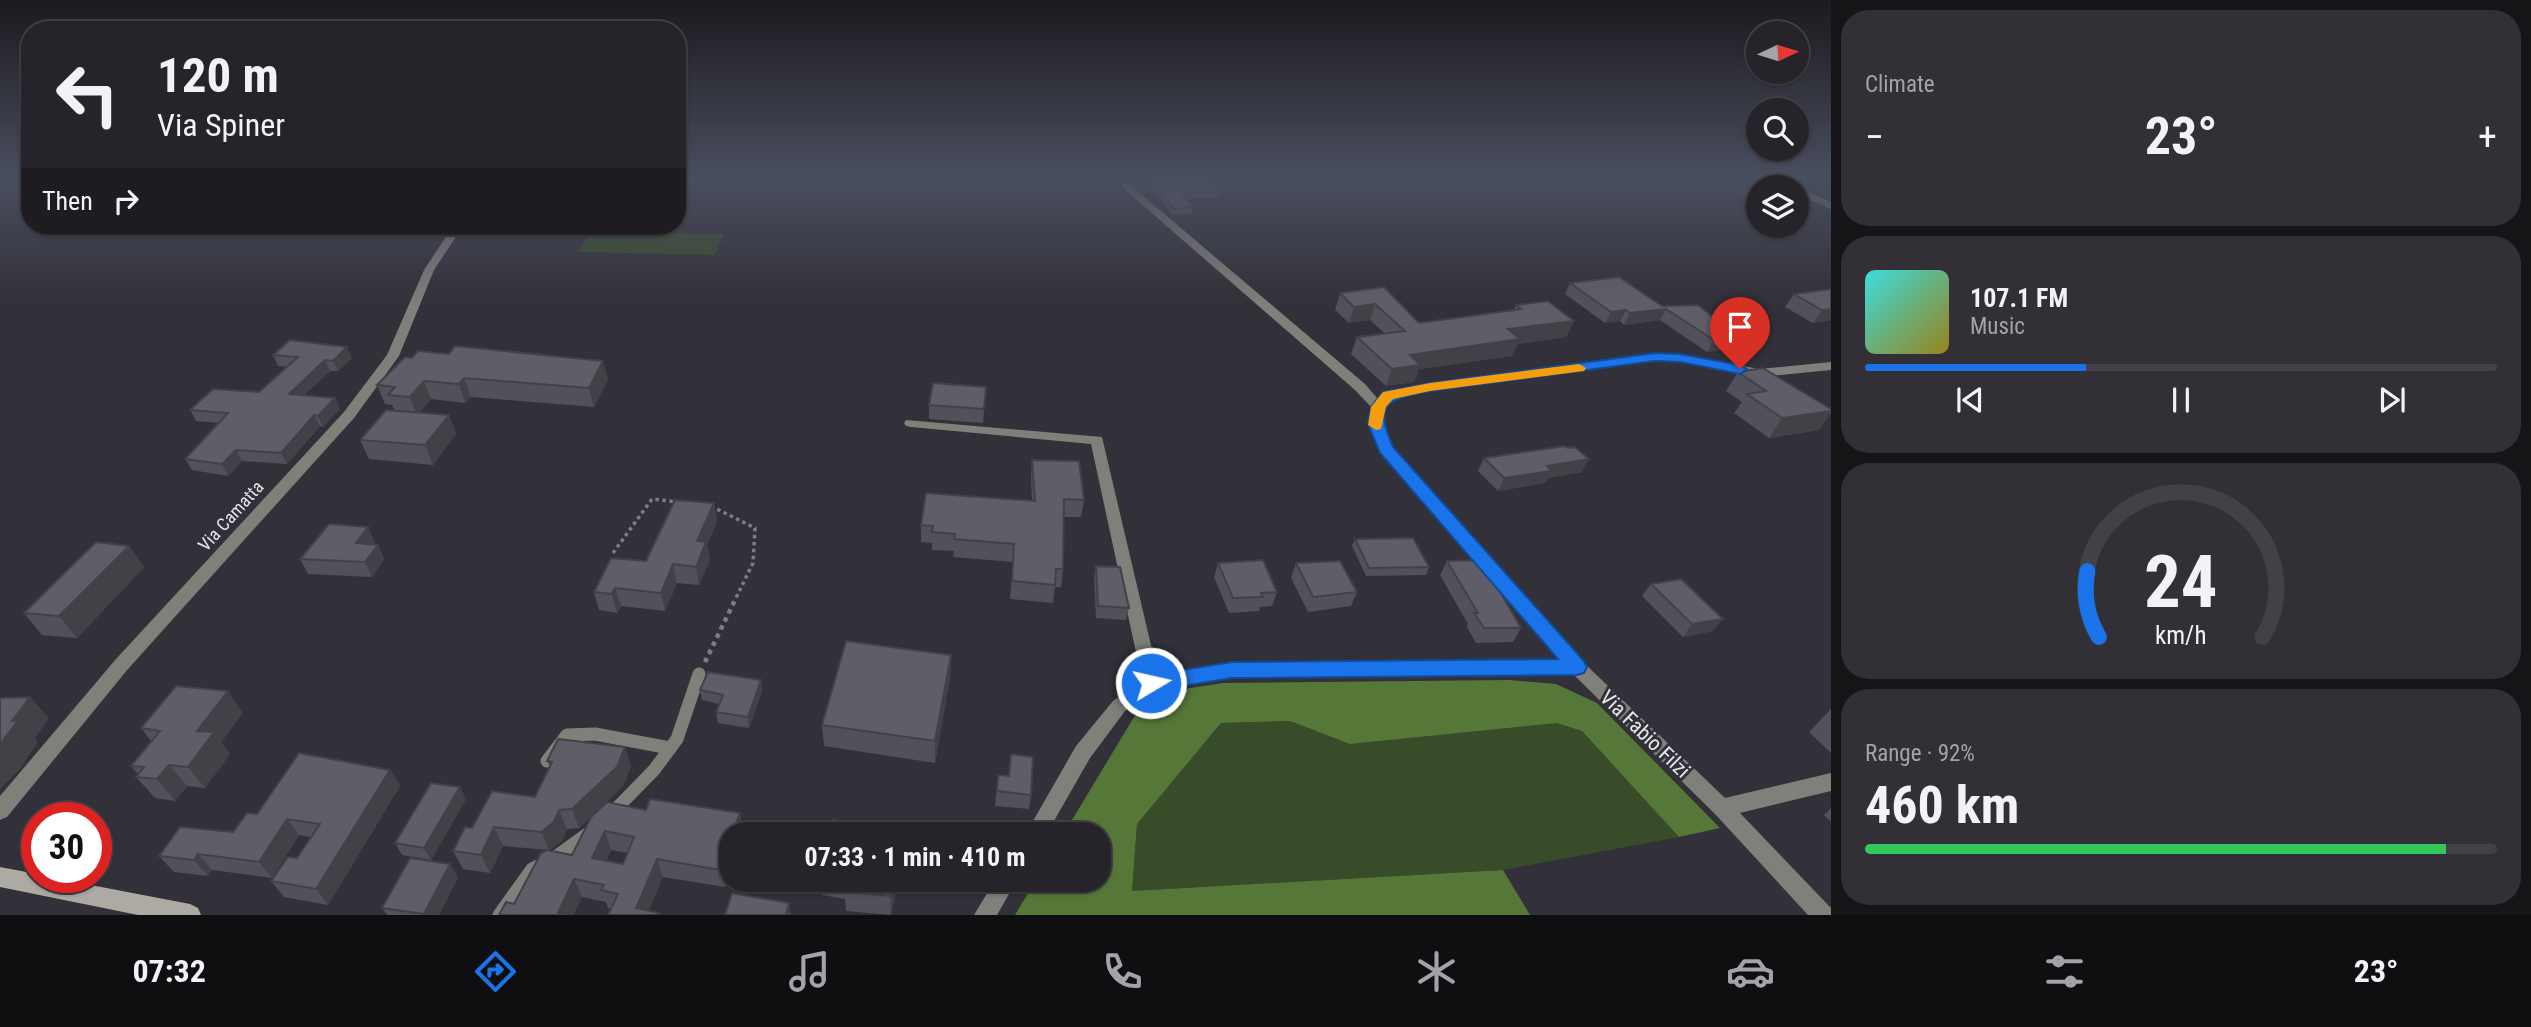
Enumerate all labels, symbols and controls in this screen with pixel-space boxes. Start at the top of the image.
north arrow [1746,21,1810,84]
map controls [1746,21,1809,238]
text: 120 m [157,47,279,104]
icon: left [42,49,133,140]
text: Climate [1865,71,1935,98]
button: search [1746,98,1809,161]
text: Via Spiner [157,106,285,144]
text: 23° [2145,106,2217,167]
text: − [1865,115,1884,159]
text: + [2478,115,2497,159]
button: layers [1746,175,1809,238]
icon: right [107,182,145,220]
text: Then [42,186,93,216]
text: 107.1 FM [1970,283,2068,313]
pin [1710,297,1770,369]
icon: arrive [1721,308,1759,346]
text: Music [1970,313,2025,340]
icon: previous [1951,381,1989,419]
icon: pause [2162,381,2200,419]
icon: next [2373,381,2411,419]
street label: Via Camatta [194,476,268,555]
text: 24 [2144,539,2218,625]
text: km/h [2155,620,2207,649]
position arrow [1114,646,1188,720]
street label: Via Fabio Filzi [1595,685,1695,783]
text: Range · 92% [1865,740,1975,767]
text: 460 km [1865,775,2019,836]
speed limit sign: 30 [21,802,112,893]
text: 07:33 · 1 min · 410 m [805,842,1025,872]
icon: directions [471,947,520,996]
icon: music [785,947,834,996]
icon: phone [1098,947,1147,996]
icon: climate [1412,947,1461,996]
icon: car [1726,947,1775,996]
icon: filters [2040,947,2089,996]
text: 07:32 [132,952,206,990]
text: 23° [2354,952,2399,990]

